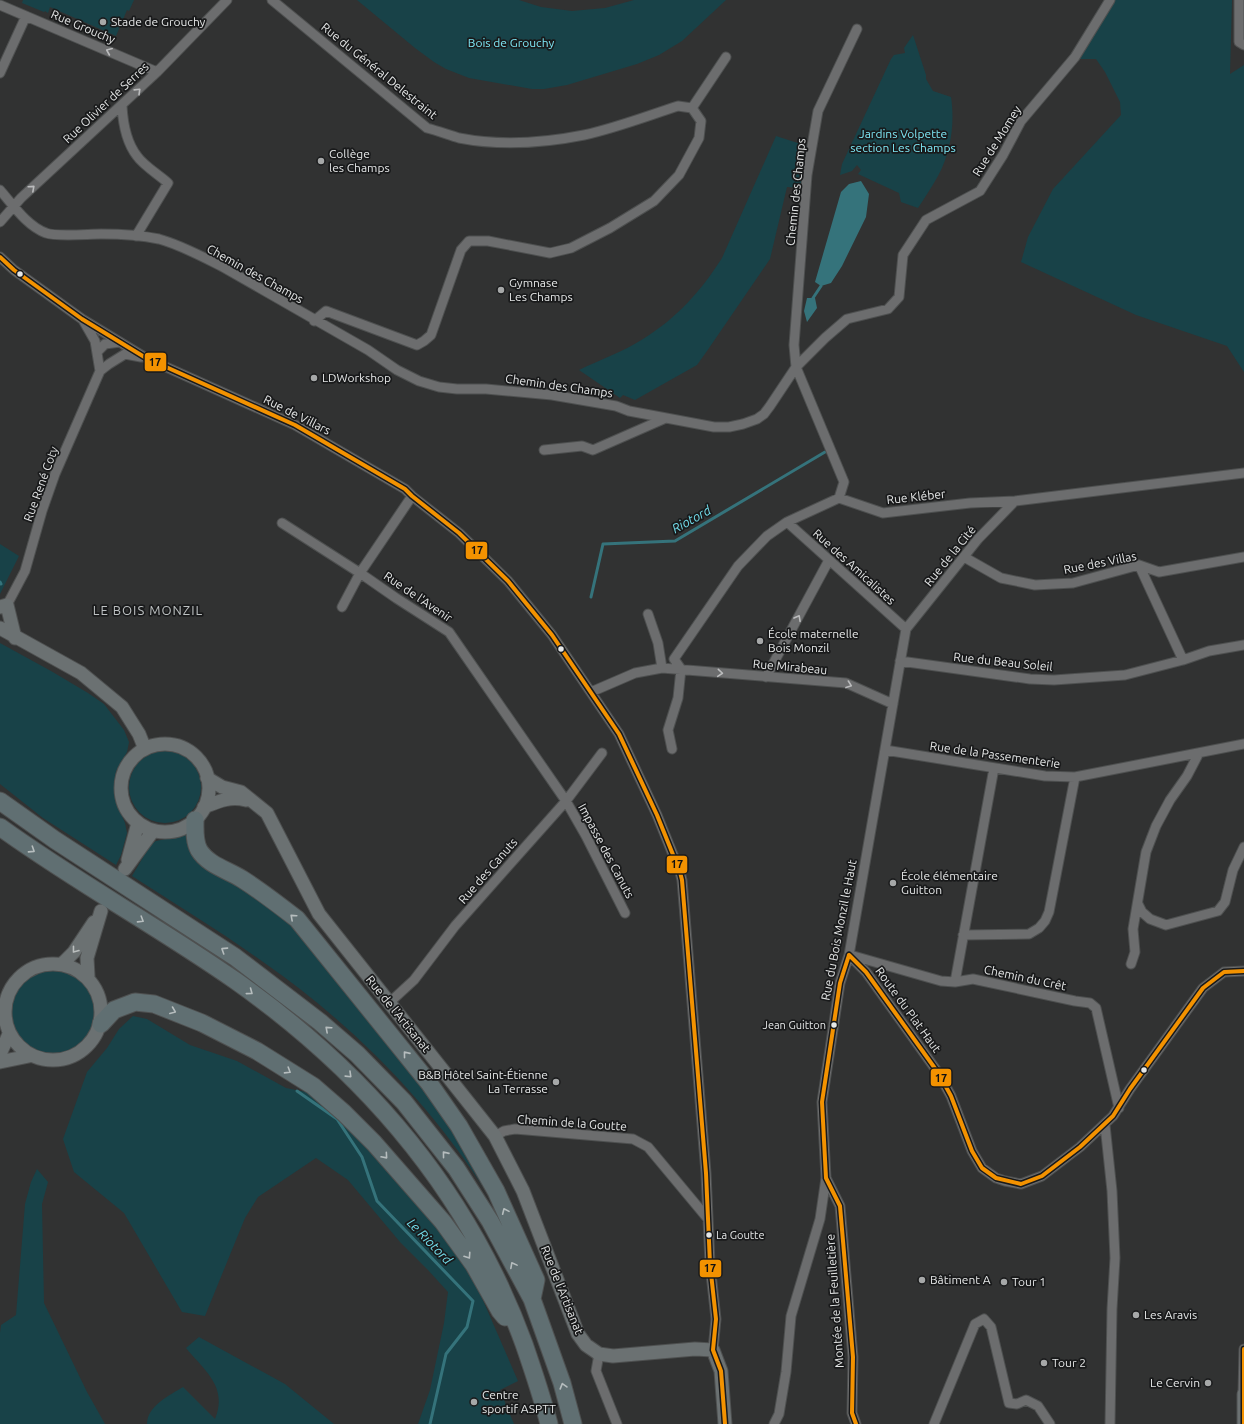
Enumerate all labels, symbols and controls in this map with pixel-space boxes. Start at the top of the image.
street label: Rue Grouchy [49,7,117,46]
place label: Stade de Grouchy [111,15,206,28]
marker: Stade de Grouchy [98,17,108,27]
street label: Rue du Général Delestraint [319,20,440,121]
park label: Bois de Grouchy [468,36,554,49]
one-way arrow [105,48,113,56]
street label: Rue Olivier de Serres [60,60,151,146]
one-way arrow [133,88,141,95]
street label: Rue de Momey [970,103,1023,178]
park label: Jardins Volpette section Les Champs [850,127,956,154]
street label: Chemin des Champs [783,137,808,246]
place label: Collège les Champs [329,147,390,174]
marker: Collège les Champs [316,156,326,166]
one-way arrow [27,185,35,193]
street label: Chemin des Champs [205,242,306,305]
unlabelled marker [15,269,25,279]
place label: Gymnase Les Champs [509,276,573,303]
marker: Gymnase Les Champs [496,285,506,295]
line badge: 17 [144,352,167,372]
text: 17 [149,356,161,368]
place label: LDWorkshop [322,371,391,384]
street label: Chemin des Champs [505,372,614,399]
marker: LDWorkshop [309,373,319,383]
street label: Rue de Villars [262,392,333,437]
street label: Rue René Coty [21,444,60,523]
street label: Rue Kléber [886,487,946,506]
water label: Riotord [669,502,714,535]
street label: Rue de la Cité [921,523,978,588]
street label: Rue des Amicalistes [811,526,898,607]
line badge: 17 [465,541,488,560]
text: 17 [471,544,483,556]
street label: Rue des Villas [1062,549,1137,576]
street label: Rue de l'Avenir [382,569,455,625]
district label: LE BOIS MONZIL [93,603,203,617]
one-way arrow [793,615,800,622]
place label: École maternelle Bois Monzil [768,627,859,654]
marker: École maternelle Bois Monzil [755,636,765,646]
unlabelled marker [556,644,566,654]
street label: Rue du Beau Soleil [953,650,1053,673]
street label: Rue Mirabeau [752,657,828,676]
one-way arrow [717,668,723,677]
one-way arrow [846,681,853,689]
street label: Rue de la Passementerie [929,739,1061,770]
street label: Impasse des Canuts [576,801,637,900]
street label: Rue des Canuts [456,835,520,906]
one-way arrow [28,845,35,852]
line badge: 17 [666,855,688,874]
text: 17 [671,858,683,870]
street label: Rue du Bois Monzil le Haut [818,858,859,1001]
place label: École élémentaire Guitton [901,869,998,896]
marker: École élémentaire Guitton [888,878,898,888]
one-way arrow [290,914,298,921]
one-way arrow [137,915,144,923]
one-way arrow [73,945,80,952]
one-way arrow [222,948,229,955]
street label: Chemin du Crêt [983,962,1068,993]
street label: Route du Plat Haut [873,965,944,1055]
street label: Rue de l'Artisanat [364,973,433,1055]
one-way arrow [245,987,252,994]
one-way arrow [169,1007,176,1015]
place label: Jean Guitton [762,1019,826,1031]
marker: Jean Guitton [829,1020,839,1030]
one-way arrow [325,1026,333,1033]
one-way arrow [403,1052,410,1059]
unlabelled marker [1139,1065,1149,1075]
one-way arrow [284,1066,291,1073]
place label: B&B Hôtel Saint-Étienne La Terrasse [418,1068,548,1095]
line badge: 17 [930,1068,952,1087]
one-way arrow [344,1070,352,1078]
text: 17 [935,1072,947,1084]
marker: B&B Hôtel Saint-Étienne La Terrasse [551,1077,561,1087]
street label: Chemin de la Goutte [517,1112,627,1133]
one-way arrow [381,1151,388,1159]
one-way arrow [443,1152,450,1159]
one-way arrow [502,1208,510,1215]
water label: Le Riotord [405,1215,456,1267]
place label: La Goutte [716,1229,765,1241]
marker: La Goutte [704,1230,714,1240]
street label: Montée de la Feuilletière [823,1233,846,1369]
street label: Rue de l'Artisanat [539,1244,586,1336]
one-way arrow [464,1252,471,1259]
line badge: 17 [699,1259,722,1278]
one-way arrow [511,1261,518,1269]
text: 17 [704,1262,716,1274]
place label: Bâtiment A [930,1273,991,1286]
marker: Bâtiment A [917,1275,927,1285]
place label: Tour 1 [1012,1275,1046,1288]
marker: Tour 1 [999,1277,1009,1287]
place label: Les Aravis [1144,1308,1197,1321]
marker: Les Aravis [1131,1310,1141,1320]
place label: Tour 2 [1052,1356,1086,1369]
marker: Tour 2 [1039,1358,1049,1368]
place label: Le Cervin [1150,1376,1200,1389]
marker: Le Cervin [1203,1378,1213,1388]
one-way arrow [559,1383,568,1390]
place label: Centre sportif ASPTT [482,1388,556,1415]
marker: Centre sportif ASPTT [469,1397,479,1407]

